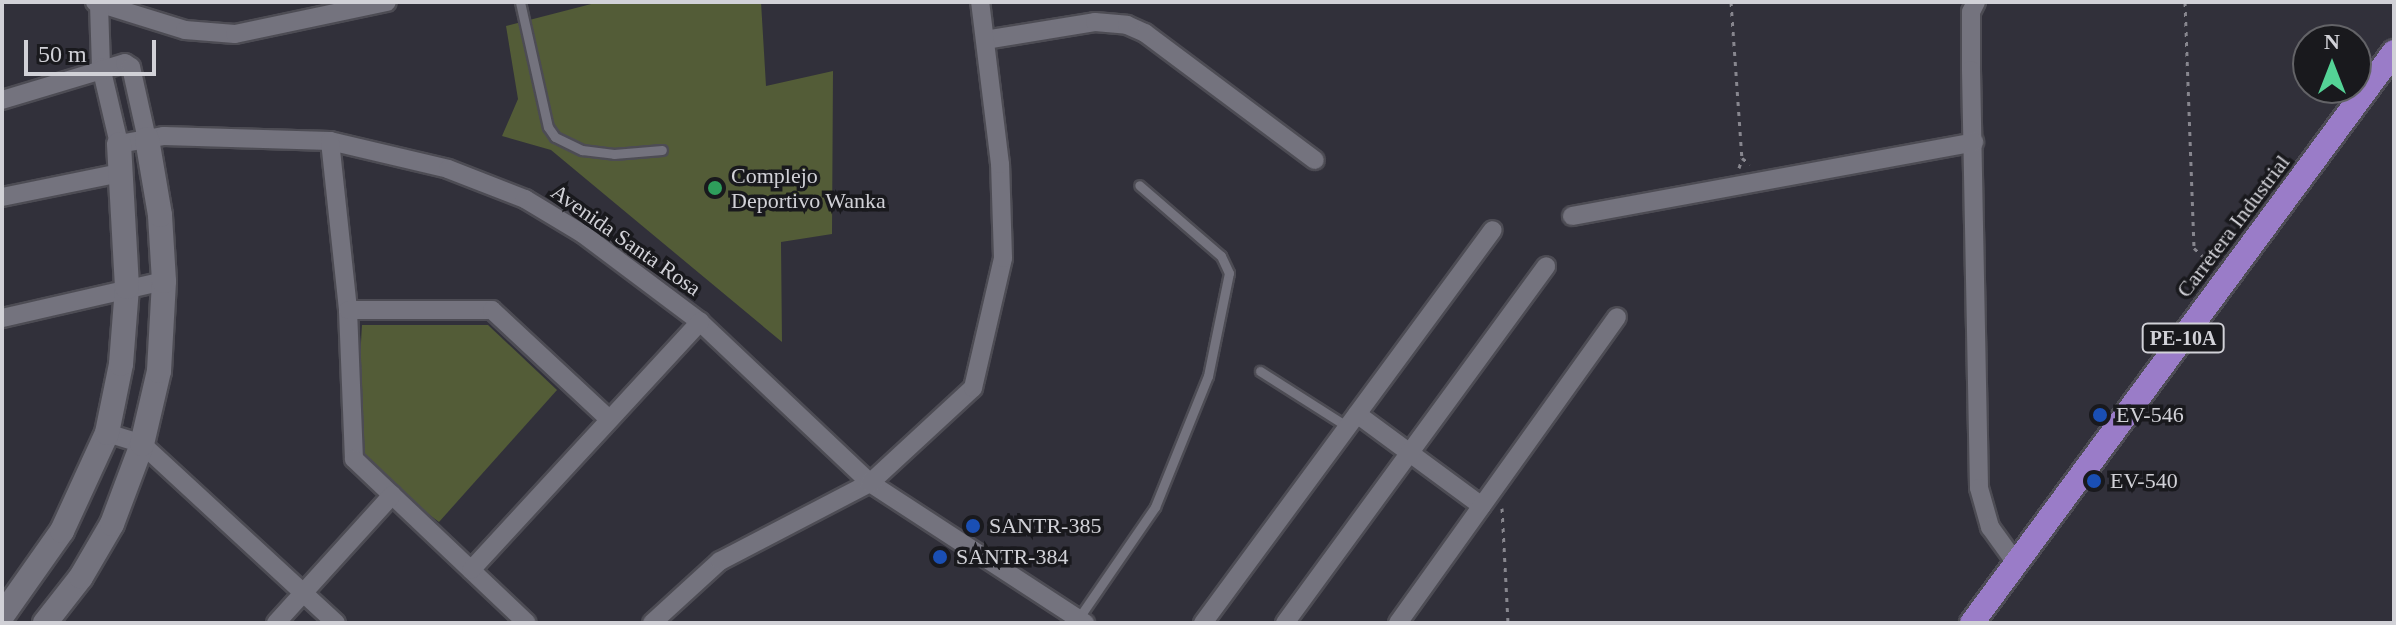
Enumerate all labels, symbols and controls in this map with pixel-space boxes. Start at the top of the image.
scale bar [28,24,160,74]
north arrow [2292,24,2372,104]
text: N [2324,29,2340,54]
text: 50 m [38,41,87,67]
street label: Carretera Industrial [2171,150,2295,302]
place label: Complejo Deportivo Wanka [731,162,886,214]
street label: Avenida Santa Rosa [546,178,706,302]
marker: Complejo Deportivo Wanka [706,179,724,197]
road number: PE-10A [2141,322,2225,354]
place label: EV-546 [2116,402,2184,428]
marker: EV-546 [2091,406,2109,424]
place label: EV-540 [2110,468,2178,494]
marker: EV-540 [2085,472,2103,490]
place label: SANTR-385 [989,513,1101,539]
marker: SANTR-385 [964,517,982,535]
place label: SANTR-384 [956,544,1068,570]
marker: SANTR-384 [931,548,949,566]

